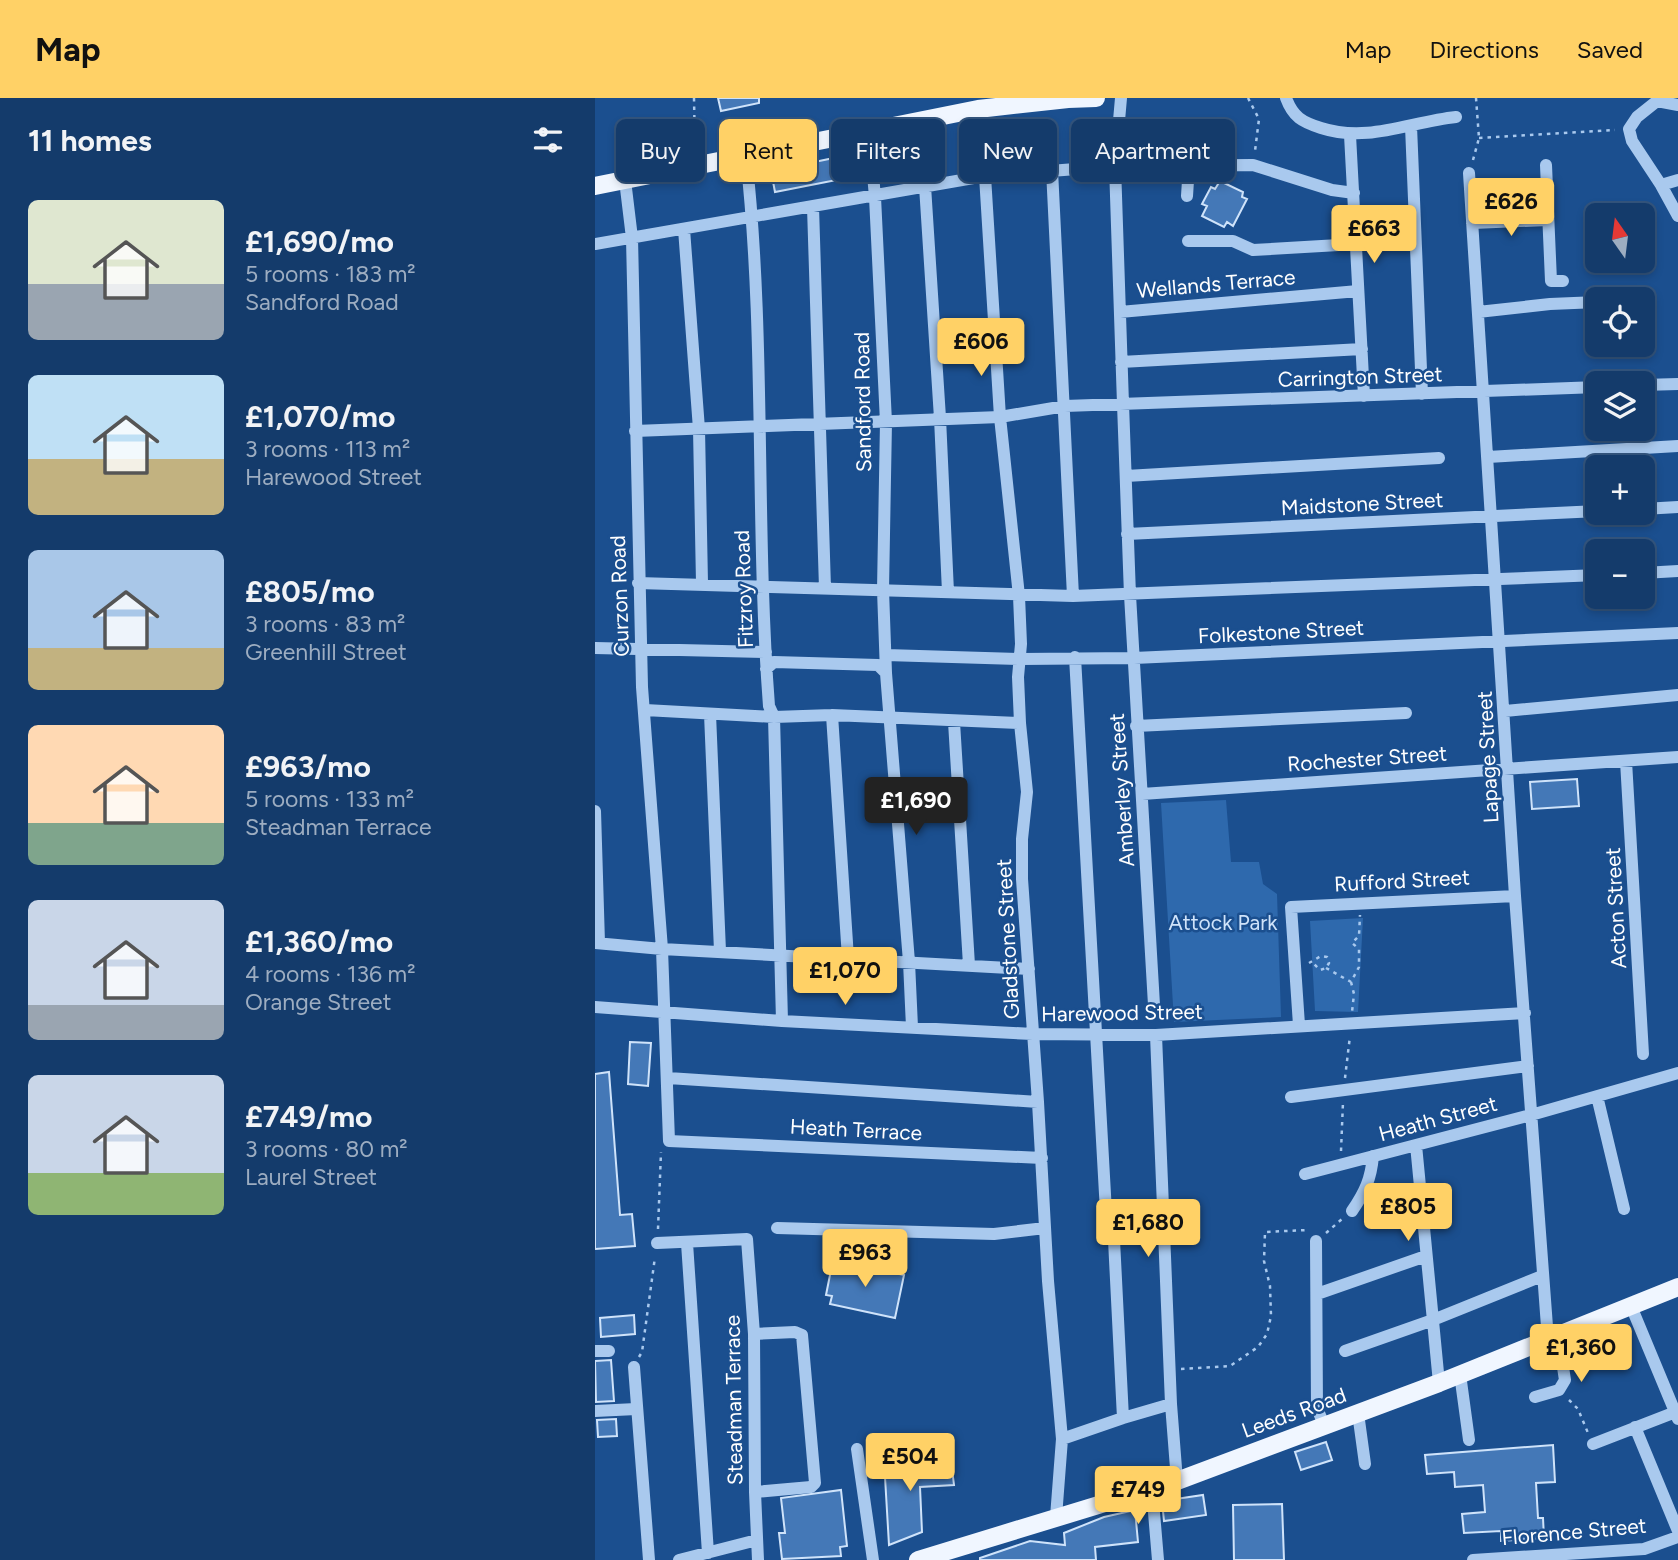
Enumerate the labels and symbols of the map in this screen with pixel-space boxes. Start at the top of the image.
pin: £626 [1470,178,1552,238]
north arrow [1585,203,1655,273]
pin: £663 [1333,206,1415,265]
street label: Wellands Terrace [1136,264,1296,303]
pin: £606 [940,318,1022,378]
street label: Sandford Road [849,332,876,472]
street label: Carrington Street [1277,361,1443,392]
street label: Maidstone Street [1280,487,1444,520]
street label: Fitzroy Road [729,530,758,648]
street label: Curzon Road [605,535,634,657]
street label: Folkestone Street [1197,615,1365,648]
street label: Lapage Street [1472,690,1503,824]
street label: Amberley Street [1104,712,1139,868]
street label: Rochester Street [1286,740,1448,777]
pin: £1,690 [859,778,973,837]
street label: Acton Street [1600,847,1631,969]
street label: Gladstone Street [991,858,1024,1020]
street label: Rufford Street [1333,864,1471,897]
park label: Attock Park [1169,910,1278,935]
pin: £1,070 [788,948,902,1007]
street label: Harewood Street [1041,999,1203,1026]
street label: Heath Street [1376,1091,1500,1146]
street label: Heath Terrace [789,1114,923,1145]
pin: £805 [1367,1184,1449,1243]
pin: £1,680 [1091,1200,1205,1259]
pin: £963 [824,1230,906,1289]
street label: Steadman Terrace [720,1315,747,1485]
pin: £1,360 [1524,1324,1638,1384]
street label: Leeds Road [1238,1382,1350,1443]
pin: £504 [869,1434,951,1493]
pin: £749 [1097,1466,1179,1526]
street label: Florence Street [1500,1513,1647,1550]

